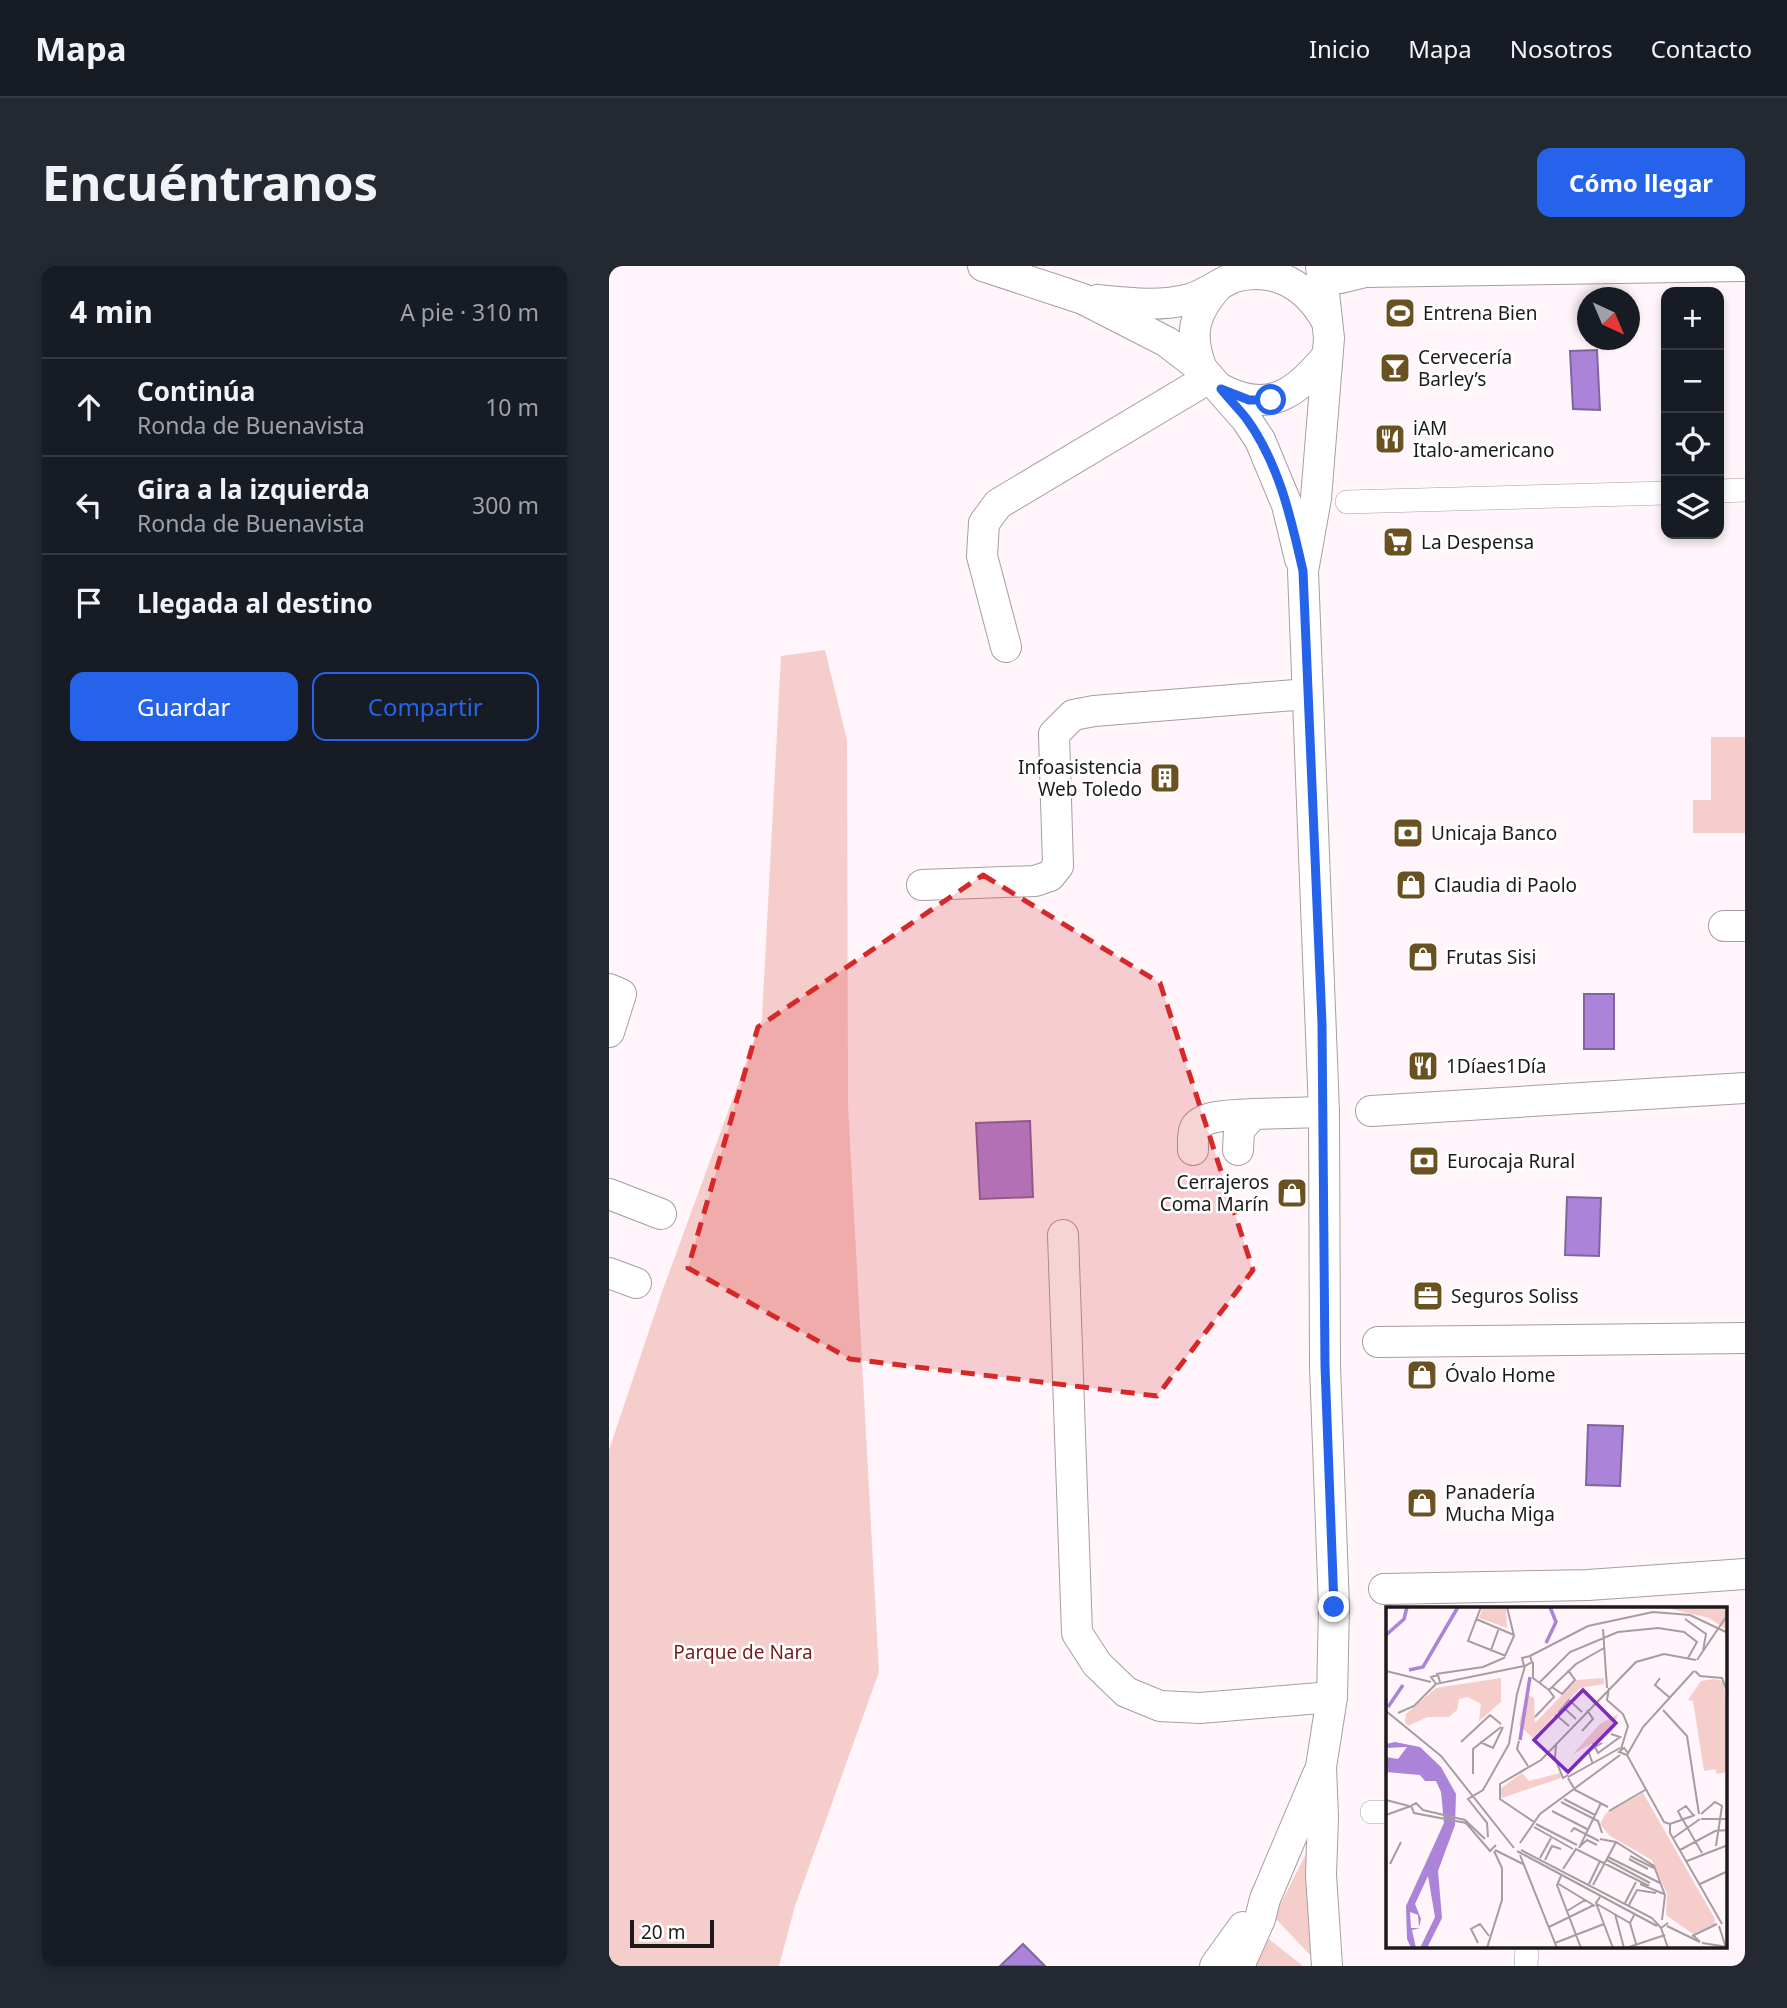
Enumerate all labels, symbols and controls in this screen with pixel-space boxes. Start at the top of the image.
text: Mapa [35,26,127,71]
text: Inicio [1309,32,1370,65]
text: Mapa [1408,32,1472,65]
text: Nosotros [1510,32,1613,65]
text: Contacto [1651,32,1752,65]
button: Cómo llegar [1537,148,1745,217]
text: Encuéntranos [42,149,378,215]
north arrow [1577,287,1640,350]
map controls [1661,287,1724,539]
button: + [1661,287,1724,350]
text: 4 min [70,291,153,332]
text: A pie · 310 m [400,296,539,328]
sports icon: Entrena Bien [1383,296,1417,330]
place label: Entrena Bien [1423,300,1537,326]
place label: Cervecería Barley’s [1418,344,1512,392]
button: − [1661,350,1724,413]
bar icon: Cervecería Barley’s [1378,351,1412,385]
text: Continúa [137,373,255,409]
route start [1255,384,1286,415]
icon: ahead [70,388,108,426]
text: 10 m [485,391,539,423]
text: Ronda de Buenavista [137,409,365,441]
button: locate [1661,413,1724,476]
place label: iAM Italo-americano [1413,415,1554,463]
restaurant icon: iAM Italo-americano [1373,422,1407,456]
text: Gira a la izquierda [137,471,370,507]
button: layers [1661,476,1724,539]
icon: left [70,486,108,524]
text: 300 m [472,489,539,521]
text: Ronda de Buenavista [137,507,365,539]
supermarket icon: La Despensa [1381,525,1415,559]
place label: La Despensa [1421,529,1534,555]
icon: arrive [70,584,108,622]
text: Llegada al destino [137,585,373,621]
button: Guardar [70,672,298,741]
button: Compartir [312,672,539,741]
place label: Infoasistencia Web Toledo [1018,754,1142,802]
building icon: Infoasistencia Web Toledo [1148,761,1182,795]
bank icon: Unicaja Banco [1391,816,1425,850]
place label: Unicaja Banco [1431,820,1557,846]
shop icon: Claudia di Paolo [1394,868,1428,902]
place label: Claudia di Paolo [1434,872,1577,898]
shop icon: Frutas Sisi [1406,940,1440,974]
place label: Frutas Sisi [1446,944,1536,970]
restaurant icon: 1Díaes1Día [1406,1049,1440,1083]
place label: 1Díaes1Día [1446,1053,1546,1079]
bank icon: Eurocaja Rural [1407,1144,1441,1178]
place label: Eurocaja Rural [1447,1148,1575,1174]
place label: Cerrajeros Coma Marín [1160,1169,1269,1217]
shop icon: Cerrajeros Coma Marín [1275,1176,1309,1210]
office icon: Seguros Soliss [1411,1279,1445,1313]
place label: Seguros Soliss [1451,1283,1579,1309]
shop icon: Óvalo Home [1405,1358,1439,1392]
place label: Óvalo Home [1445,1362,1556,1388]
place label: Panadería Mucha Miga [1445,1479,1555,1527]
shop icon: Panadería Mucha Miga [1405,1486,1439,1520]
route end [1318,1591,1349,1622]
inset map [1386,1607,1727,1948]
park label: Parque de Nara [673,1639,813,1665]
scale bar [630,1917,714,1949]
text: 20 m [641,1919,685,1945]

